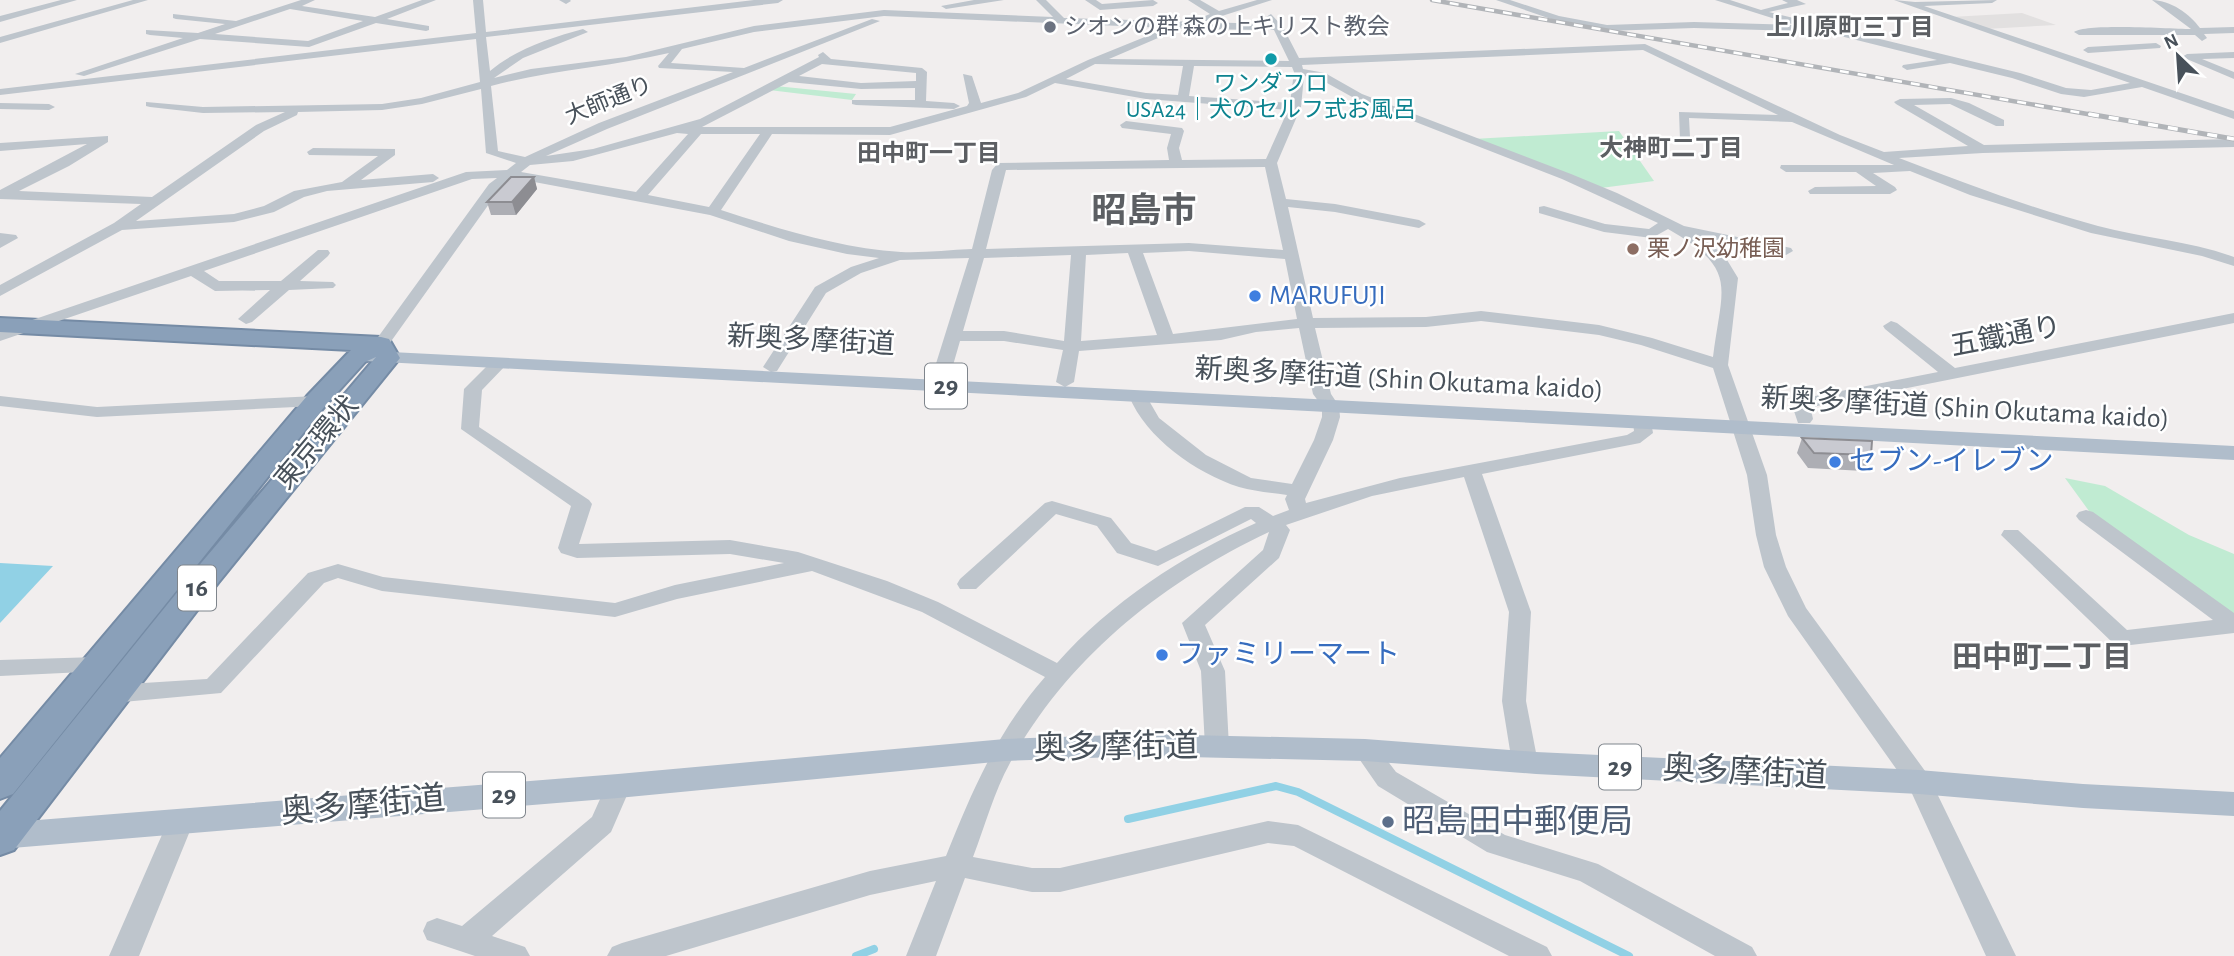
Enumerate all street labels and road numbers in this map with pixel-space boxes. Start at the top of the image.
street label: 大師通り [561,71,656,129]
street label: 五鐵通り [1948,311,2064,361]
street label: 新奥多摩街道 [726,321,896,359]
street label: 新奥多摩街道 (Shin Okutama kaido) [1194,353,1604,405]
road number: 29 [925,364,967,408]
street label: 新奥多摩街道 (Shin Okutama kaido) [1760,382,2170,434]
street label: 東京環状 [269,390,364,495]
road number: 16 [178,566,216,610]
street label: 奥多摩街道 [1033,728,1199,766]
road number: 29 [1599,744,1641,790]
street label: 奥多摩街道 [1662,750,1828,794]
road number: 29 [483,772,525,818]
street label: 奥多摩街道 [279,780,447,830]

